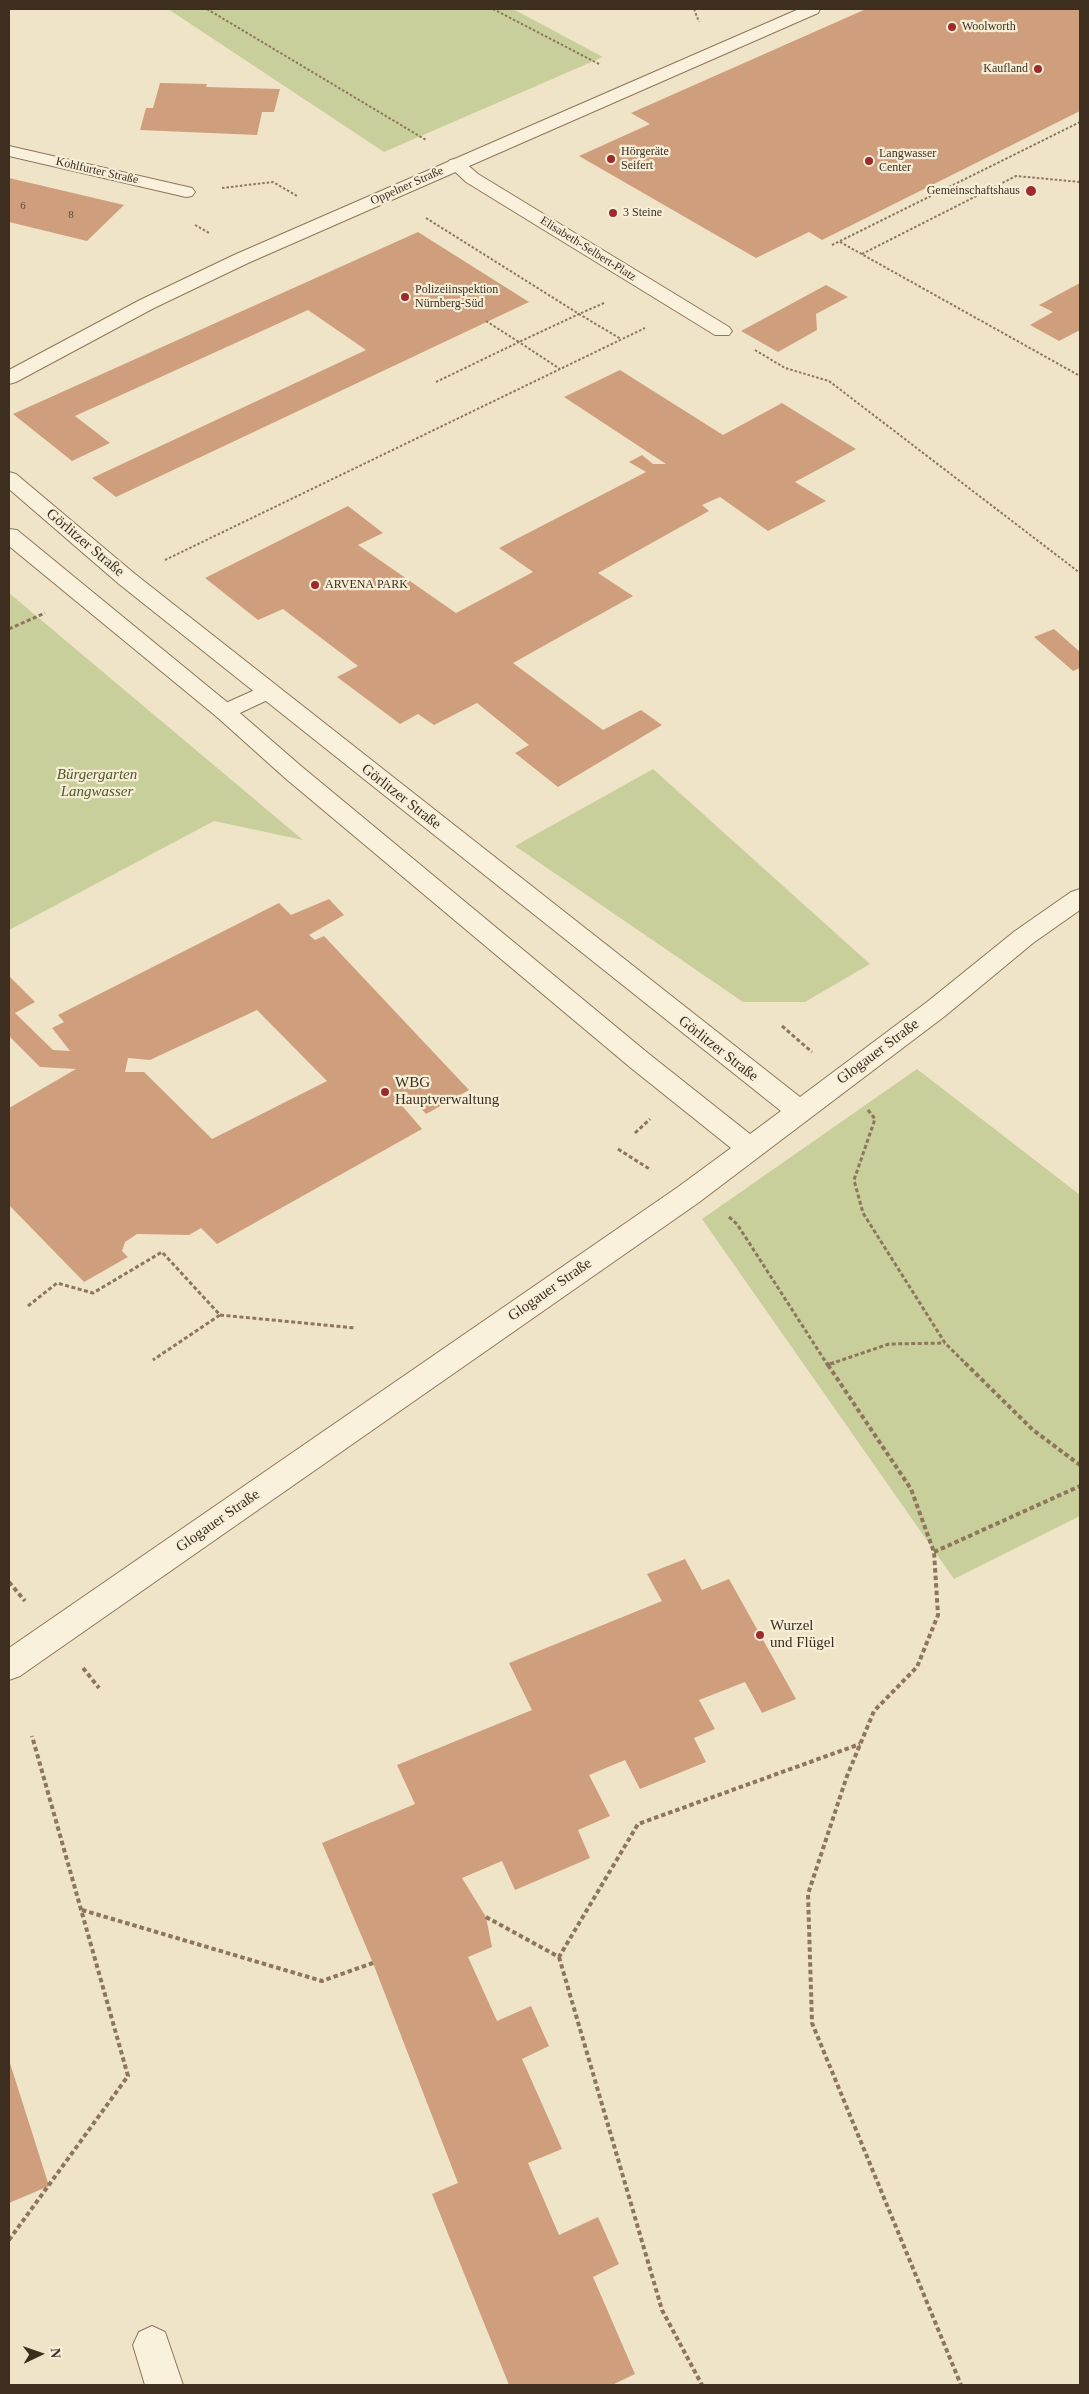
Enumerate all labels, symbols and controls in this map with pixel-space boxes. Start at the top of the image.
place label: Woolworth [962,20,1016,34]
marker: Woolworth [946,21,958,33]
place label: Kaufland [983,62,1028,76]
marker: Kaufland [1032,63,1044,75]
place label: Hörgeräte Seifert [621,145,669,173]
place label: Langwasser Center [879,147,936,175]
marker: Hörgeräte Seifert [605,153,617,165]
street label: Kohlfurter Straße [54,155,140,187]
marker: Langwasser Center [863,155,875,167]
street label: Oppelner Straße [368,163,446,209]
place label: Gemeinschaftshaus [927,184,1020,198]
marker: Gemeinschaftshaus [1024,184,1038,198]
house number: 6 [20,199,26,213]
place label: 3 Steine [623,206,662,220]
marker: 3 Steine [607,207,619,219]
house number: 8 [68,208,74,222]
street label: Elisabeth-Selbert-Platz [537,214,639,284]
place label: Polizeiinspektion Nürnberg-Süd [415,283,498,311]
marker: Polizeiinspektion Nürnberg-Süd [399,291,411,303]
street label: Görlitzer Straße [42,505,128,581]
place label: ARVENA PARK [325,578,408,592]
marker: ARVENA PARK [309,579,321,591]
street label: Görlitzer Straße [358,760,444,834]
park label: Bürgergarten Langwasser [57,766,137,801]
street label: Görlitzer Straße [675,1012,761,1086]
street label: Glogauer Straße [833,1015,923,1089]
place label: WBG Hauptverwaltung [395,1074,499,1109]
marker: WBG Hauptverwaltung [379,1086,391,1098]
street label: Glogauer Straße [505,1255,595,1325]
street label: Glogauer Straße [173,1486,263,1556]
place label: Wurzel und Flügel [770,1617,835,1652]
marker: Wurzel und Flügel [754,1629,766,1641]
north arrow [15,2329,65,2379]
text: N [48,2348,63,2359]

